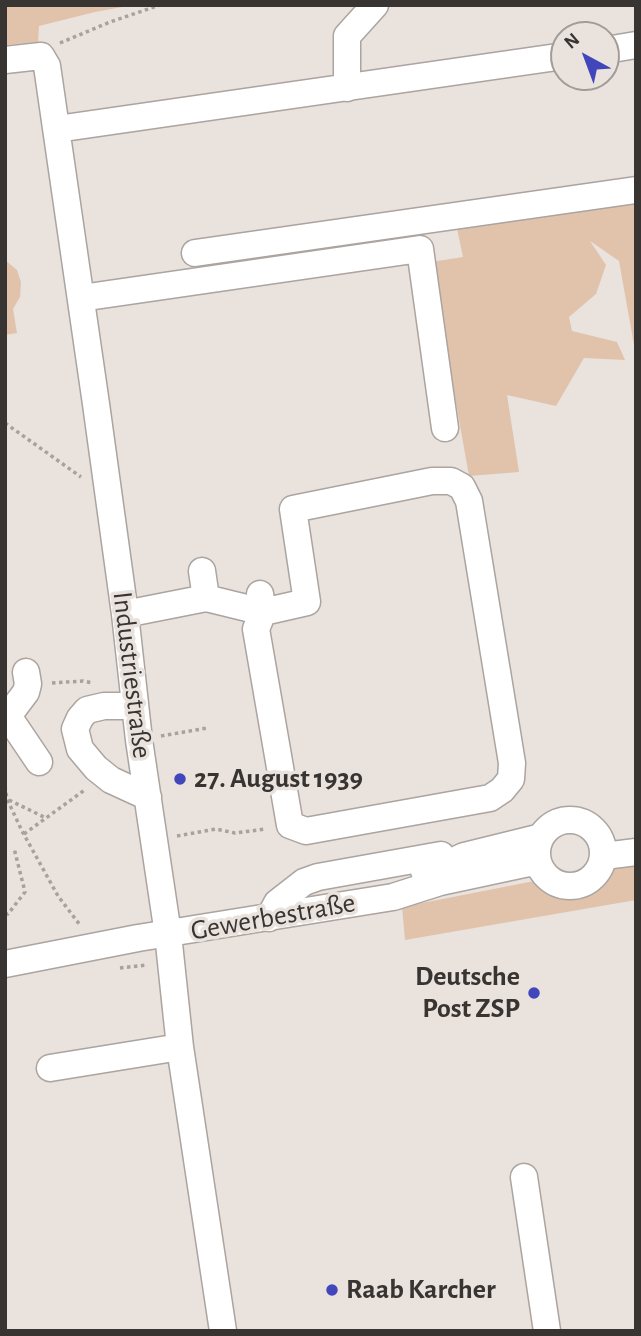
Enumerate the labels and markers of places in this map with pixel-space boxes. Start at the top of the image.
place label: 27. August 1939 [194,762,363,796]
marker: 27. August 1939 [172,771,188,787]
place label: Deutsche Post ZSP [415,960,520,1026]
marker: Deutsche Post ZSP [526,985,542,1001]
place label: Raab Karcher [346,1273,496,1307]
marker: Raab Karcher [324,1282,340,1298]

